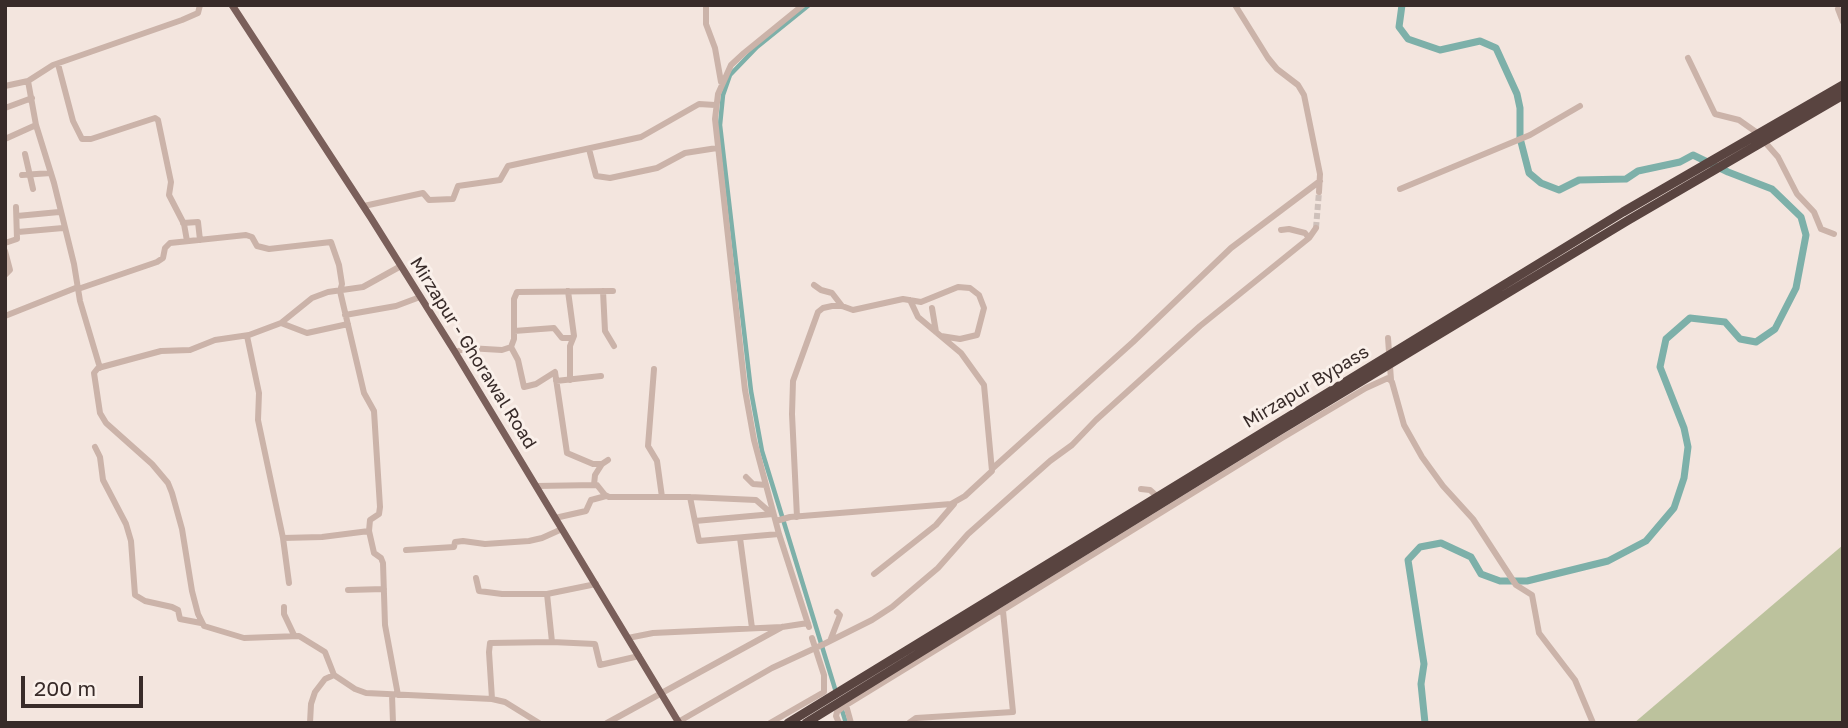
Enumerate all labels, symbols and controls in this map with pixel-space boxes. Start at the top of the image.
street label: Mirzapur - Ghorawal Road [405,253,541,453]
street label: Mirzapur Bypass [1239,341,1373,433]
scale bar [24,662,147,706]
text: 200 m [34,675,96,701]

